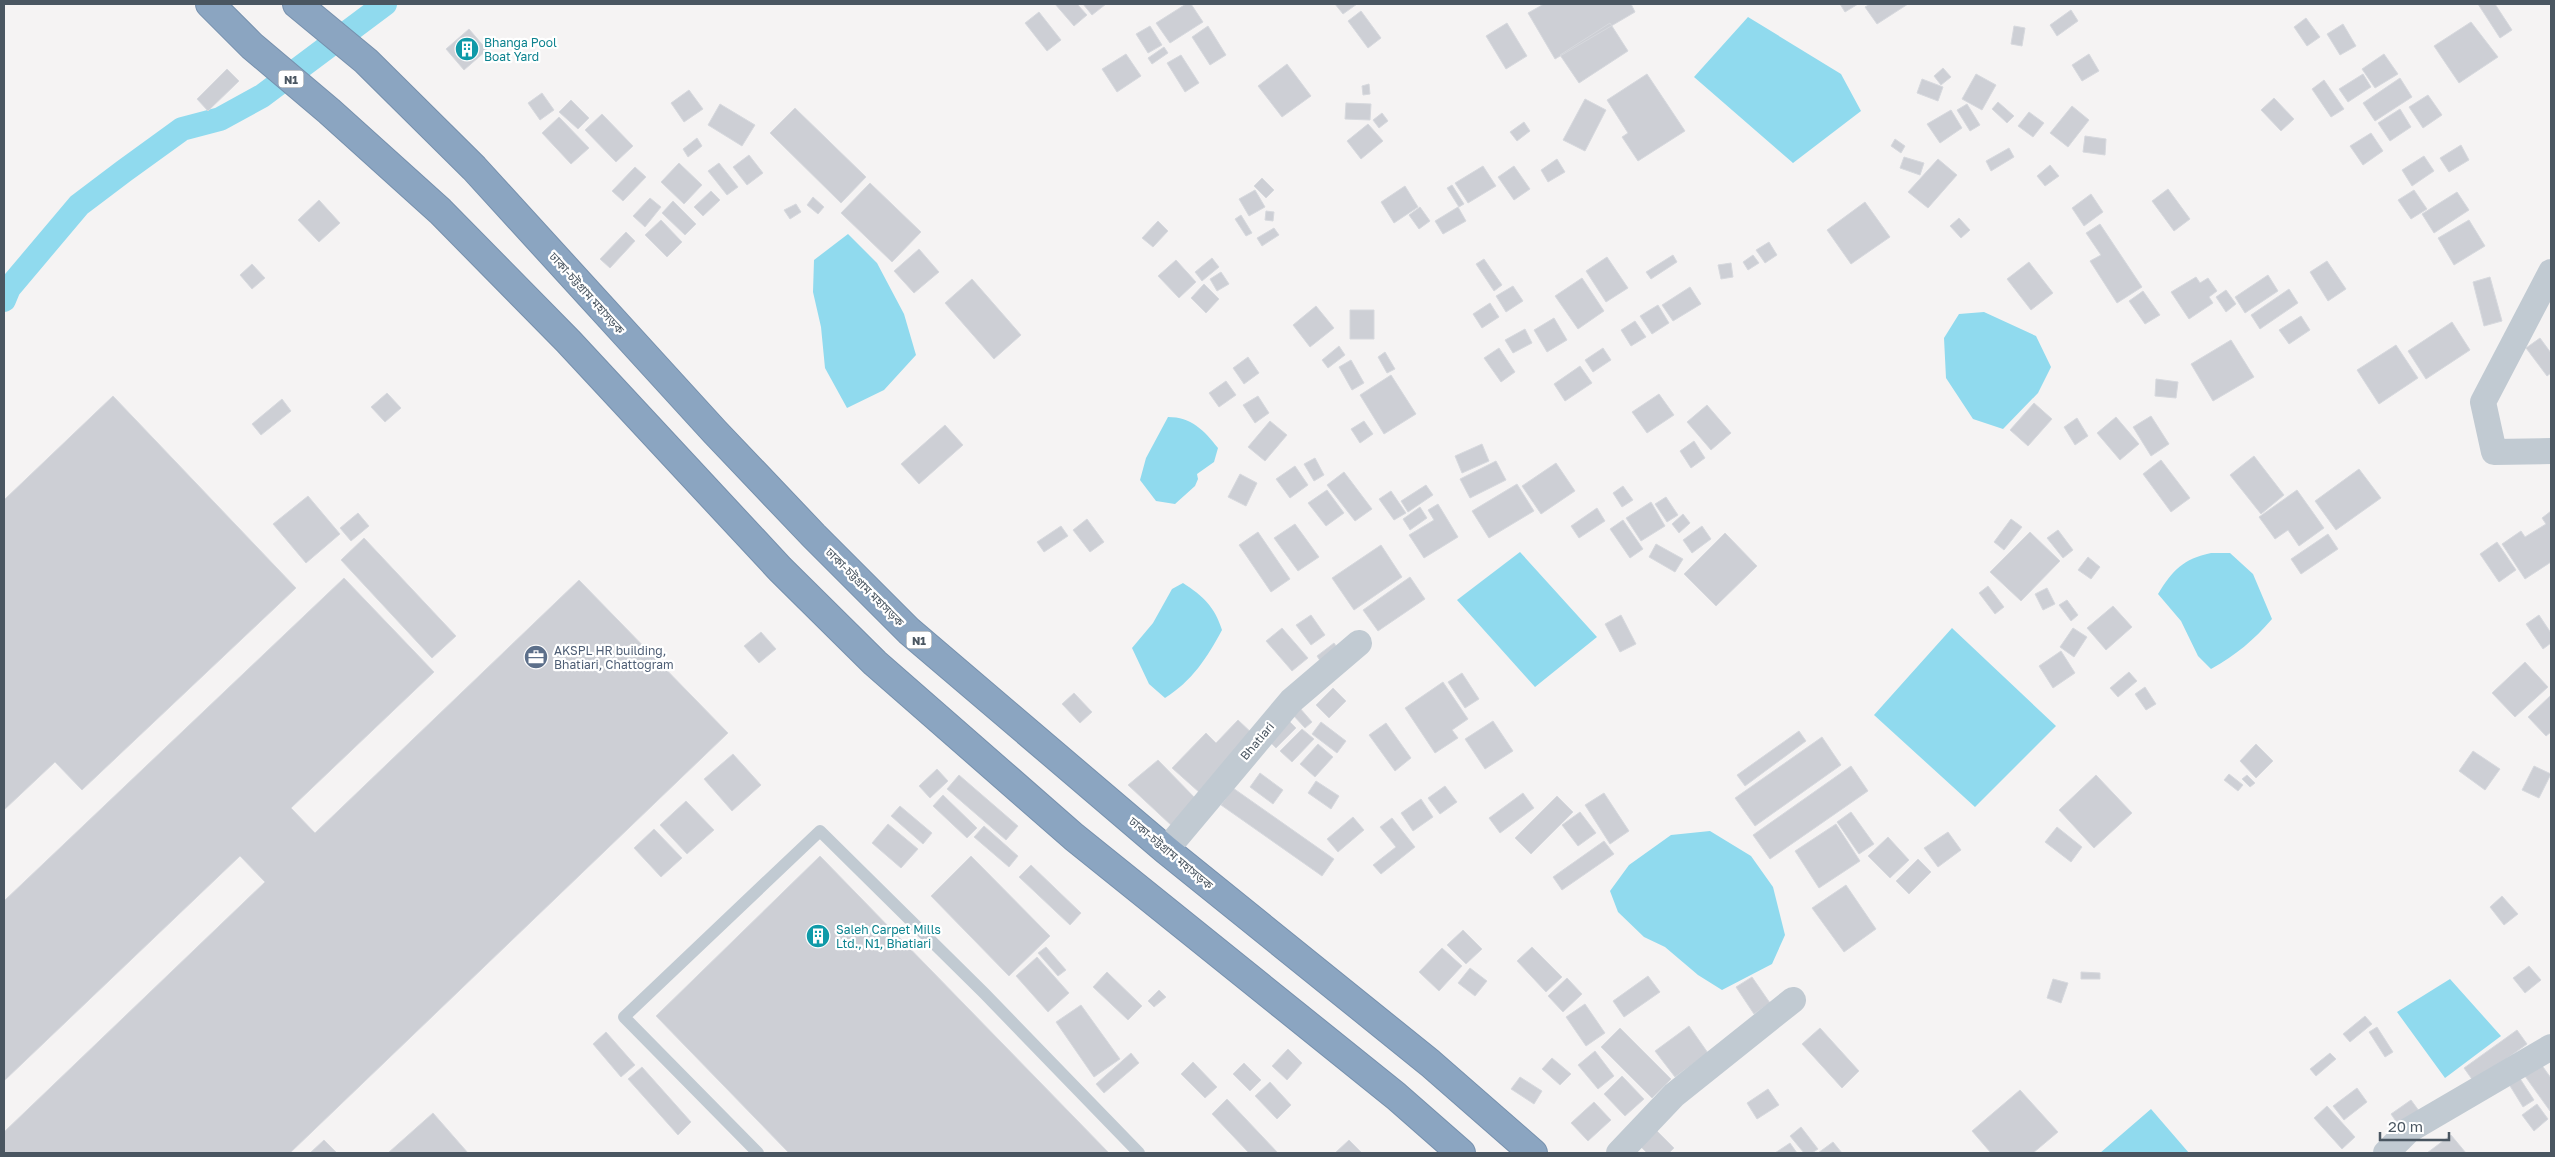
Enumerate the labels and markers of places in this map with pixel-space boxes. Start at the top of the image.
place label: Bhanga Pool Boat Yard [484,35,557,64]
building icon: Bhanga Pool Boat Yard [454,36,480,62]
place label: AKSPL HR building, Bhatiari, Chattogram [554,643,674,672]
office icon: AKSPL HR building, Bhatiari, Chattogram [523,644,549,670]
place label: Saleh Carpet Mills Ltd., N1, Bhatiari [836,922,941,951]
building icon: Saleh Carpet Mills Ltd., N1, Bhatiari [805,923,831,949]

